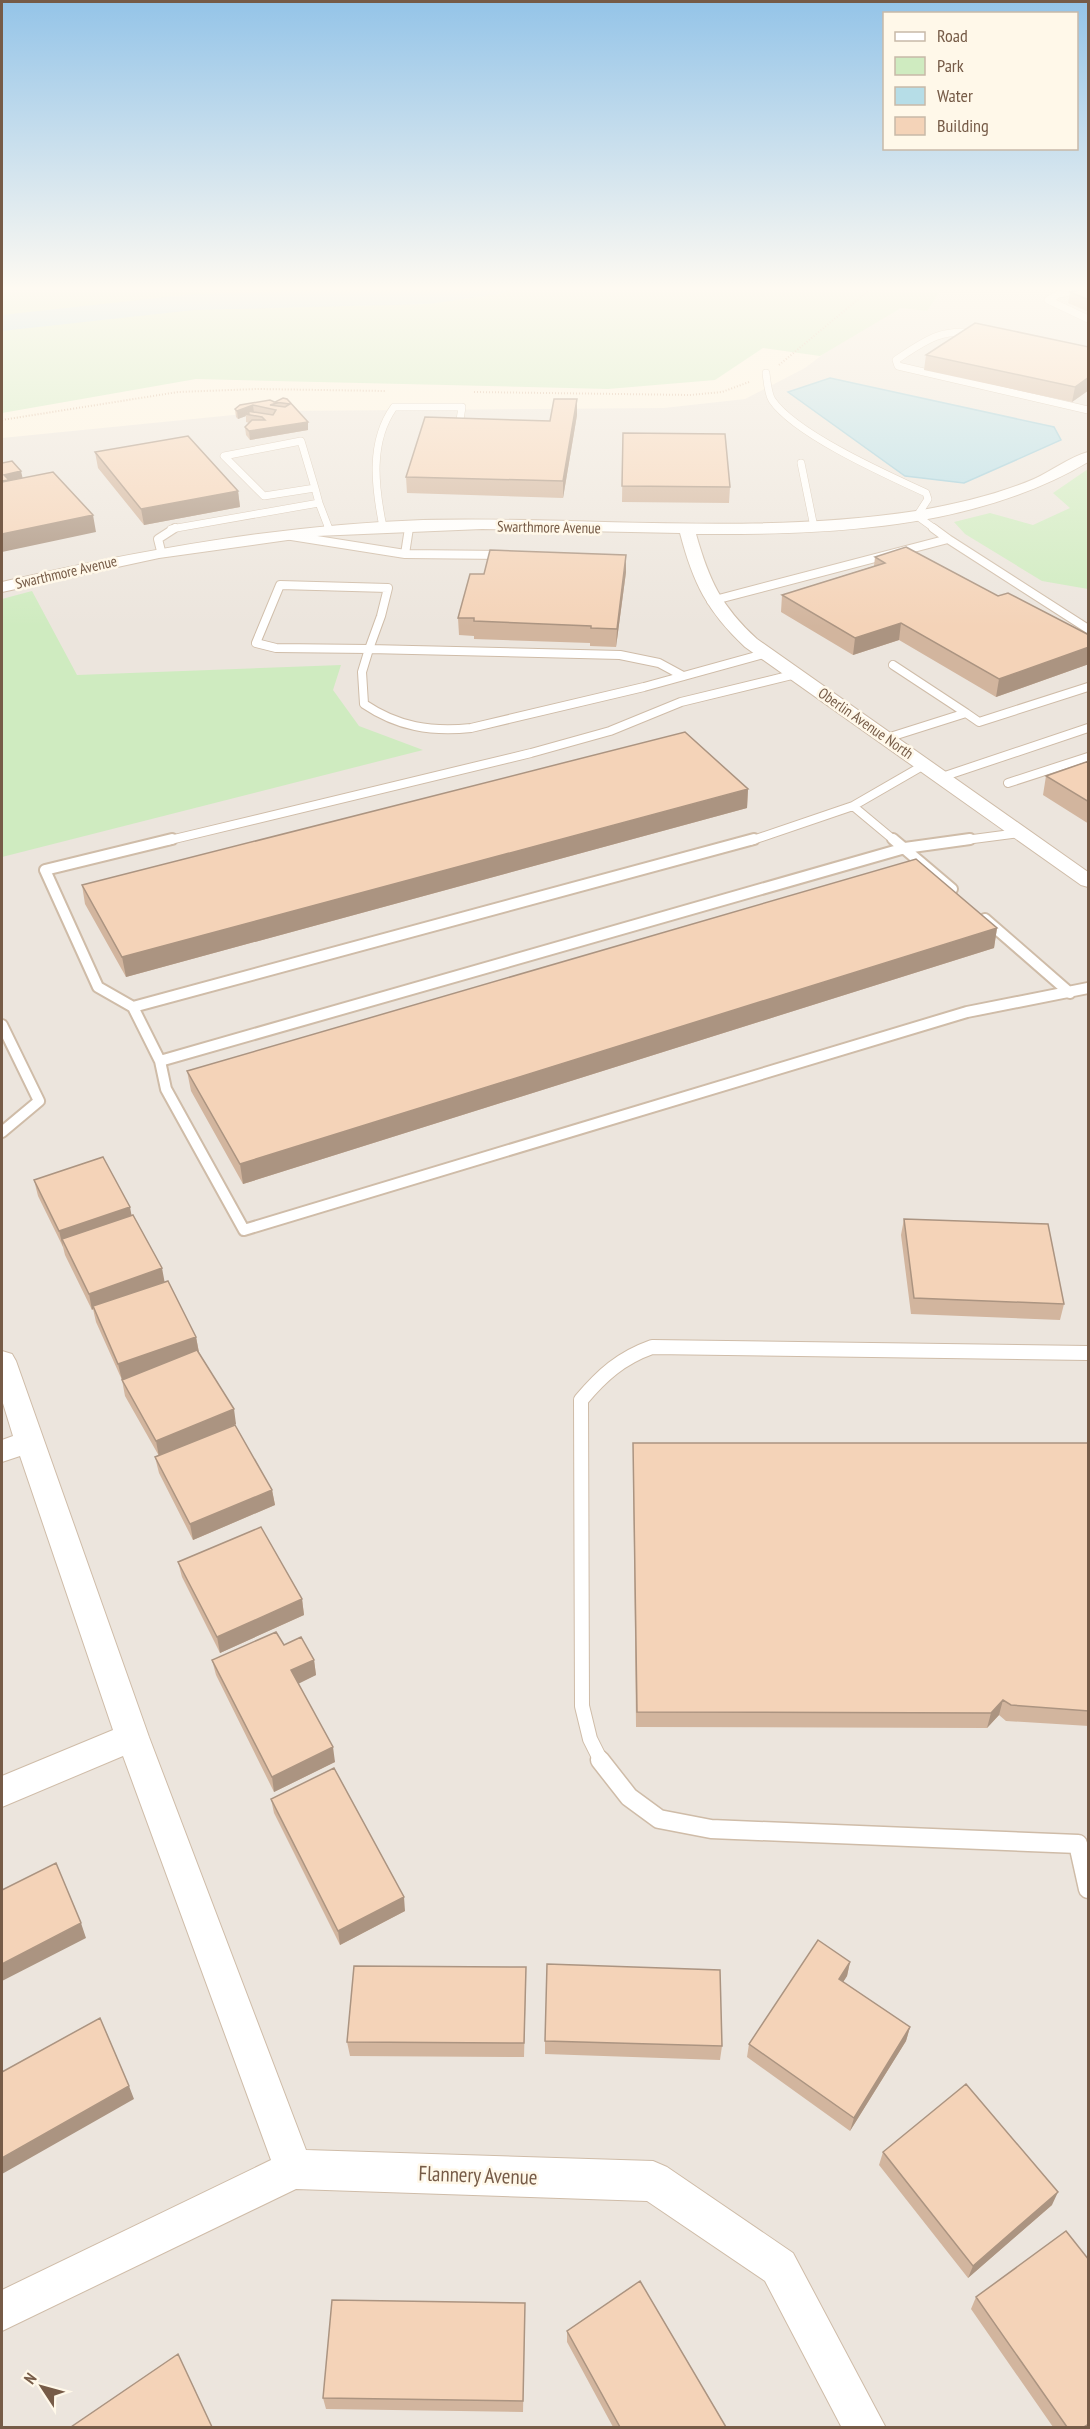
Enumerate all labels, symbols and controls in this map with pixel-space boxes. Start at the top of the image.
legend [883,12,1078,150]
text: Road [937,24,968,47]
text: Park [937,54,964,77]
text: Water [937,84,973,107]
text: Building [937,114,989,137]
street label: Swarthmore Avenue [497,517,601,537]
street label: Swarthmore Avenue [13,551,119,593]
street label: Oberlin Avenue North [815,683,917,763]
street label: Flannery Avenue [418,2159,538,2191]
north arrow [12,2357,72,2417]
text: N [19,2369,40,2388]

